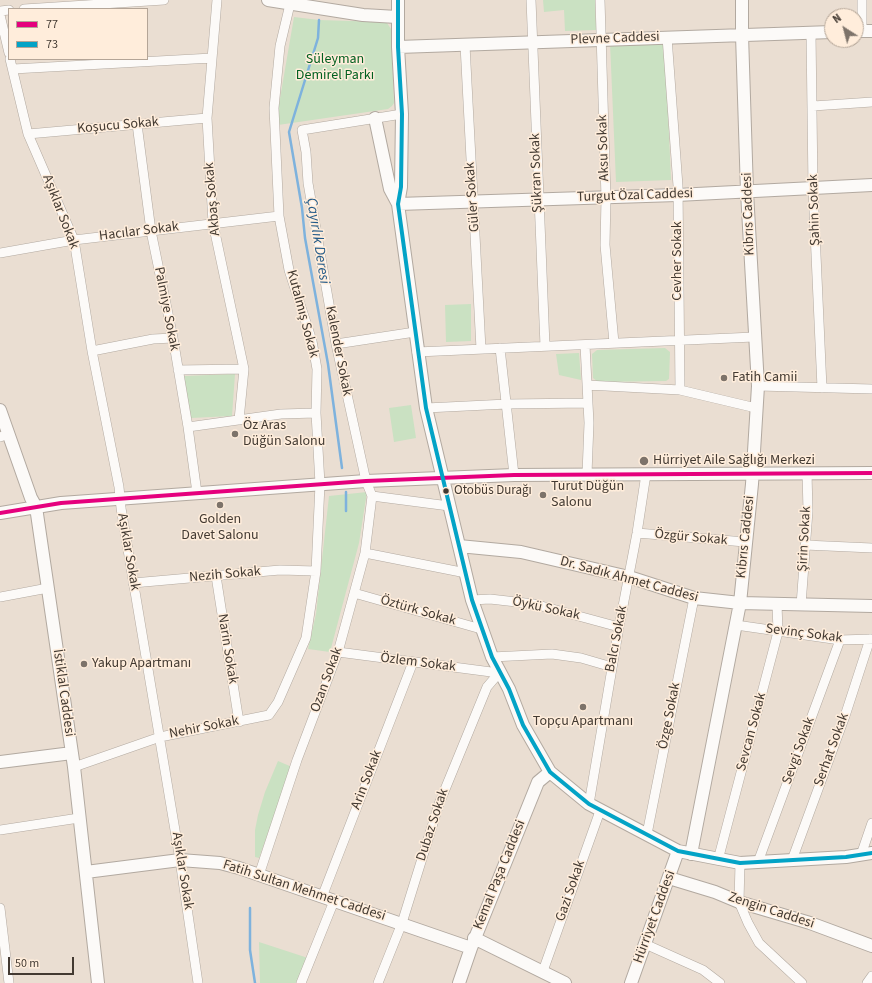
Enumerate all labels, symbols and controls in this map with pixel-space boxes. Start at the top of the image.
legend [8,8,148,60]
north arrow [824,8,864,48]
text: N [830,10,845,27]
text: 77 [46,16,58,33]
street label: Plevne Caddesi [570,29,660,49]
text: 73 [46,36,58,53]
park label: Süleyman Demirel Parkı [296,52,374,84]
street label: Koşucu Sokak [77,114,159,138]
street label: Aksu Sokak [594,114,614,182]
street label: Şükran Sokak [527,133,547,213]
street label: Güler Sokak [462,161,484,233]
street label: Akbaş Sokak [201,162,225,236]
street label: Aşıklar Sokak [38,172,82,252]
street label: Kıbrıs Caddesi [739,172,759,256]
street label: Şahin Sokak [805,174,825,246]
street label: Turgut Özal Caddesi [576,186,694,206]
water label: Çayırlık Deresi [301,197,333,285]
street label: Hacılar Sokak [98,219,180,245]
street label: Cevher Sokak [670,221,686,301]
street label: Palmiye Sokak [150,266,182,352]
street label: Kutalmış Sokak [282,268,322,360]
street label: Kalender Sokak [321,304,355,398]
place label: Fatih Camii [732,370,797,386]
marker: Fatih Camii [719,373,729,383]
place label: Öz Aras Düğün Salonu [243,418,325,450]
marker: Öz Aras Düğün Salonu [230,429,240,439]
place label: Hürriyet Aile Sağlığı Merkezi [653,453,815,469]
marker: Hürriyet Aile Sağlığı Merkezi [638,455,650,467]
place label: Turut Düğün Salonu [551,479,624,512]
place label: Otobüs Durağı [454,483,532,499]
marker: Otobüs Durağı [441,486,451,496]
marker: Turut Düğün Salonu [538,490,548,500]
street label: Kıbrıs Caddesi [733,495,759,579]
marker: Golden Davet Salonu [215,500,225,510]
street label: Şirin Sokak [795,506,815,572]
street label: Aşıklar Sokak [113,512,143,592]
place label: Golden Davet Salonu [181,512,259,544]
street label: Özgür Sokak [654,526,728,550]
street label: Dr. Sadık Ahmet Caddesi [558,553,700,607]
street label: Nezih Sokak [189,564,261,586]
street label: Öztürk Sokak [378,592,458,630]
street label: Öykü Sokak [511,594,581,624]
street label: Balcı Sokak [602,604,632,674]
street label: Narin Sokak [213,613,241,685]
street label: Sevinç Sokak [765,621,843,647]
street label: Ozan Sokak [307,645,347,715]
street label: İstiklal Caddesi [49,648,77,738]
street label: Özlem Sokak [379,650,457,676]
place label: Yakup Apartmanı [92,656,191,672]
marker: Yakup Apartmanı [79,659,89,669]
street label: Özge Sokak [655,681,685,751]
street label: Sevcan Sokak [733,691,771,773]
marker: Topçu Apartmanı [578,702,588,712]
street label: Serhat Sokak [811,711,853,789]
street label: Nehir Sokak [168,713,240,743]
place label: Topçu Apartmanı [533,714,633,730]
street label: Sevgi Sokak [779,715,819,787]
street label: Arin Sokak [348,748,386,812]
street label: Dubaz Sokak [413,787,453,863]
street label: Kemal Paşa Caddesi [470,818,530,932]
street label: Aşıklar Sokak [168,831,196,911]
street label: Fatih Sultan Mehmet Caddesi [221,857,387,925]
street label: Gazi Sokak [553,858,589,924]
street label: Hürriyet Caddesi [630,868,680,966]
street label: Zengin Caddesi [726,889,816,933]
scale bar [10,949,76,975]
text: 50 m [15,955,39,972]

